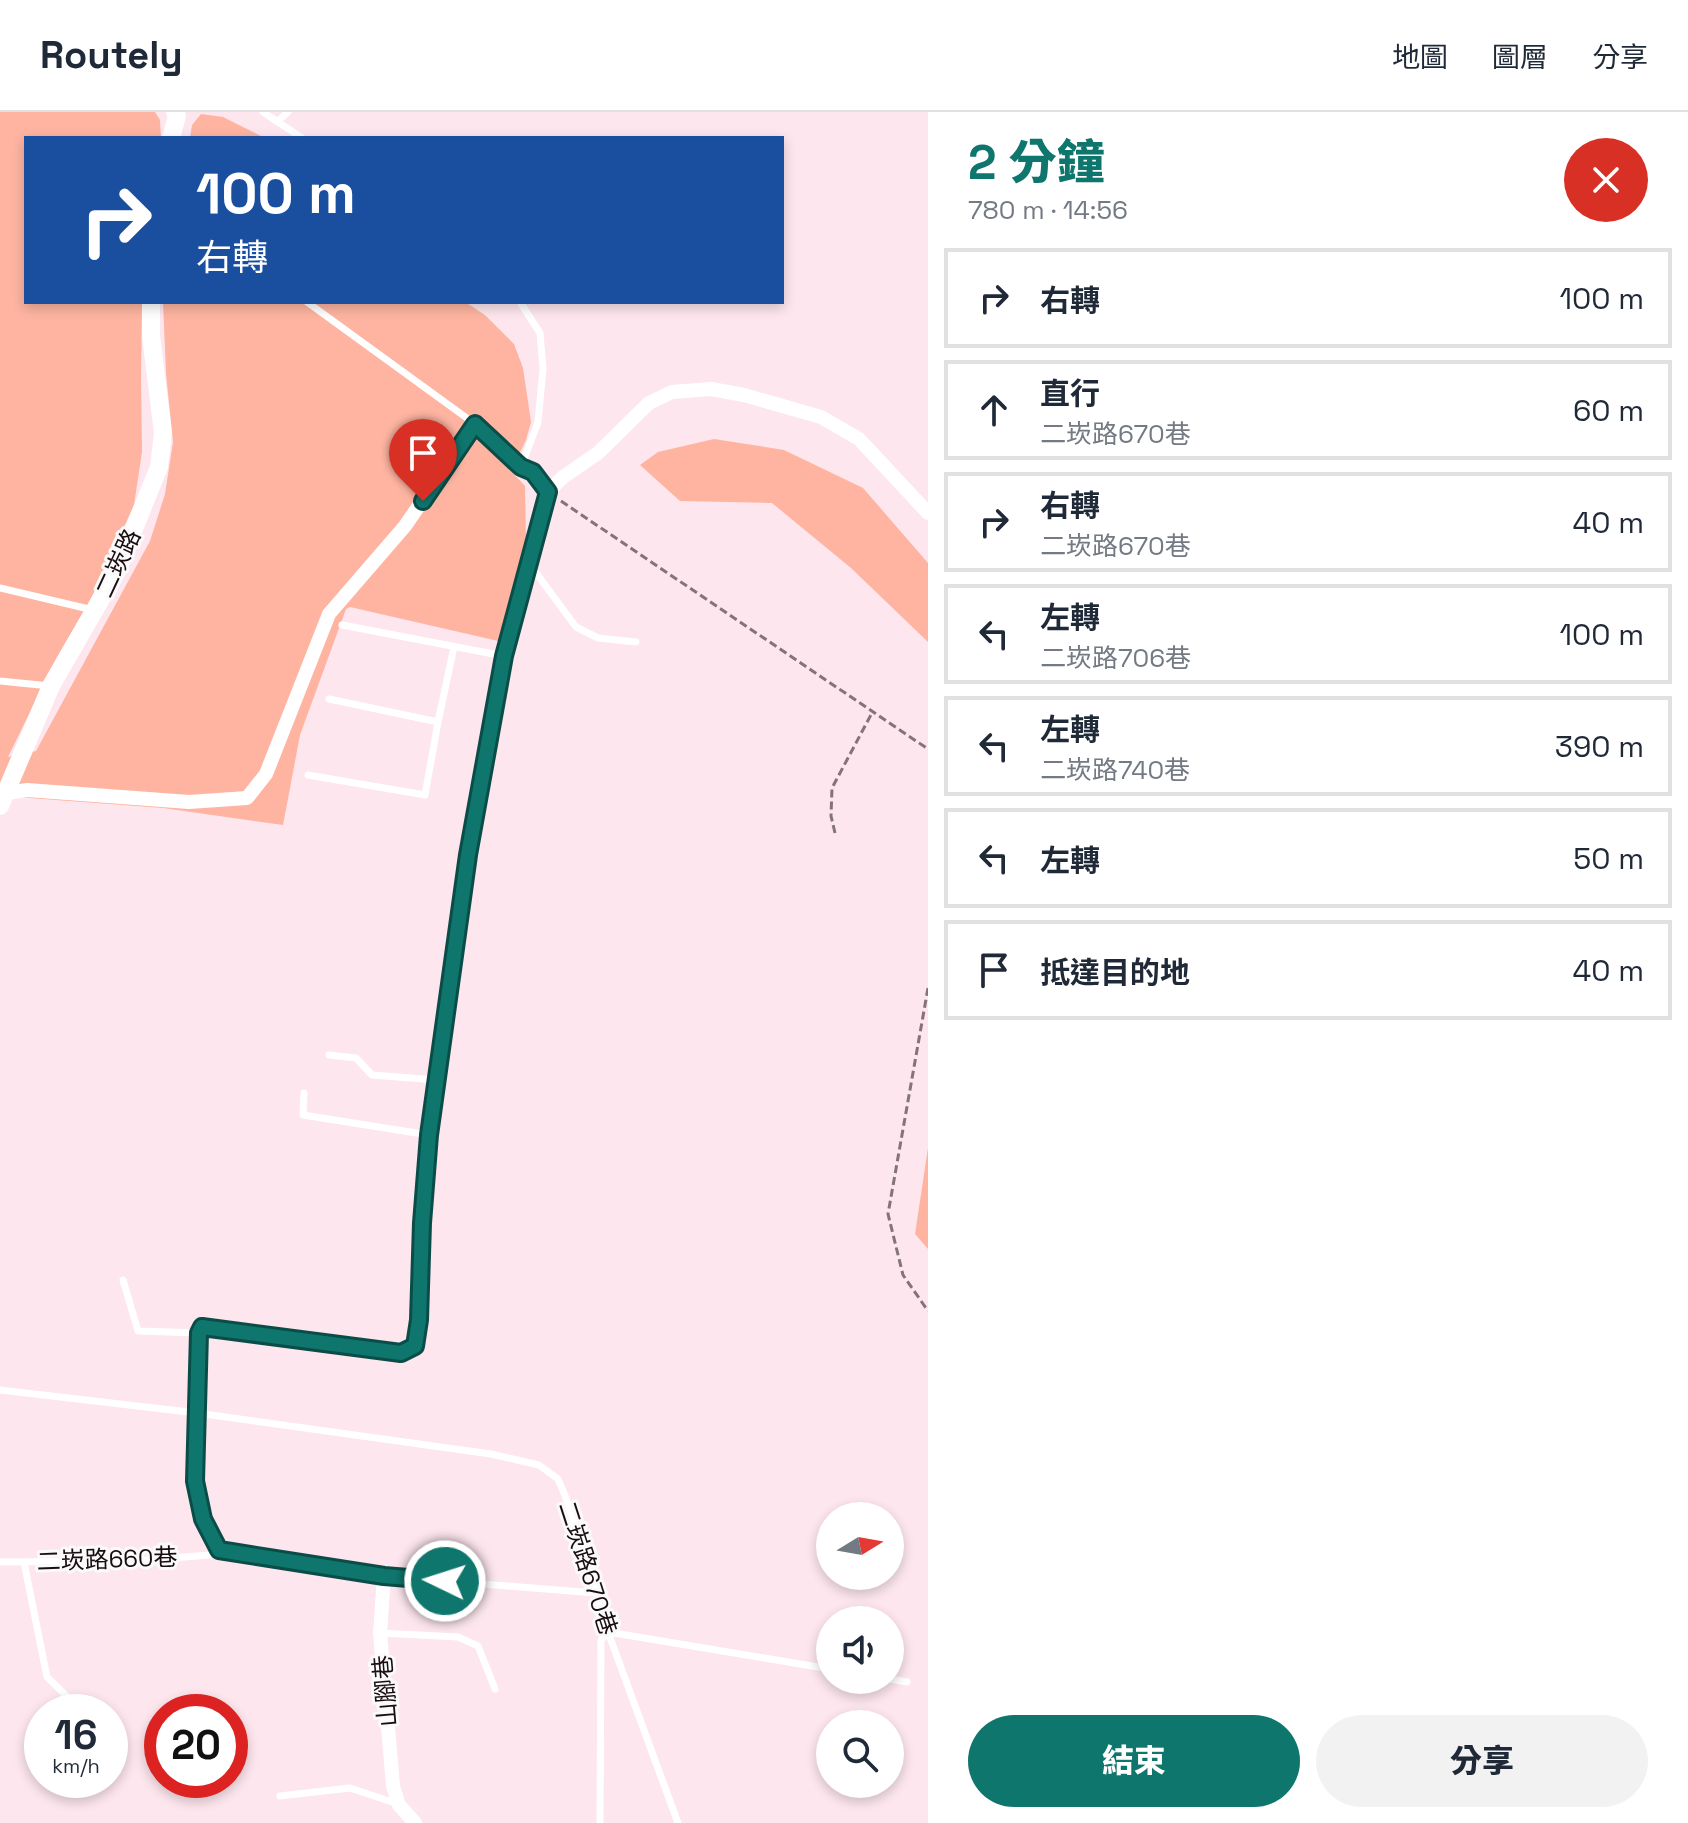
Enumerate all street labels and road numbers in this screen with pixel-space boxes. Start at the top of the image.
street label: 二崁路 [89,524,147,602]
street label: 二崁路670巷 [552,1497,624,1639]
street label: 二崁路660巷 [36,1541,178,1577]
street label: 山腳巷 [366,1654,404,1728]

